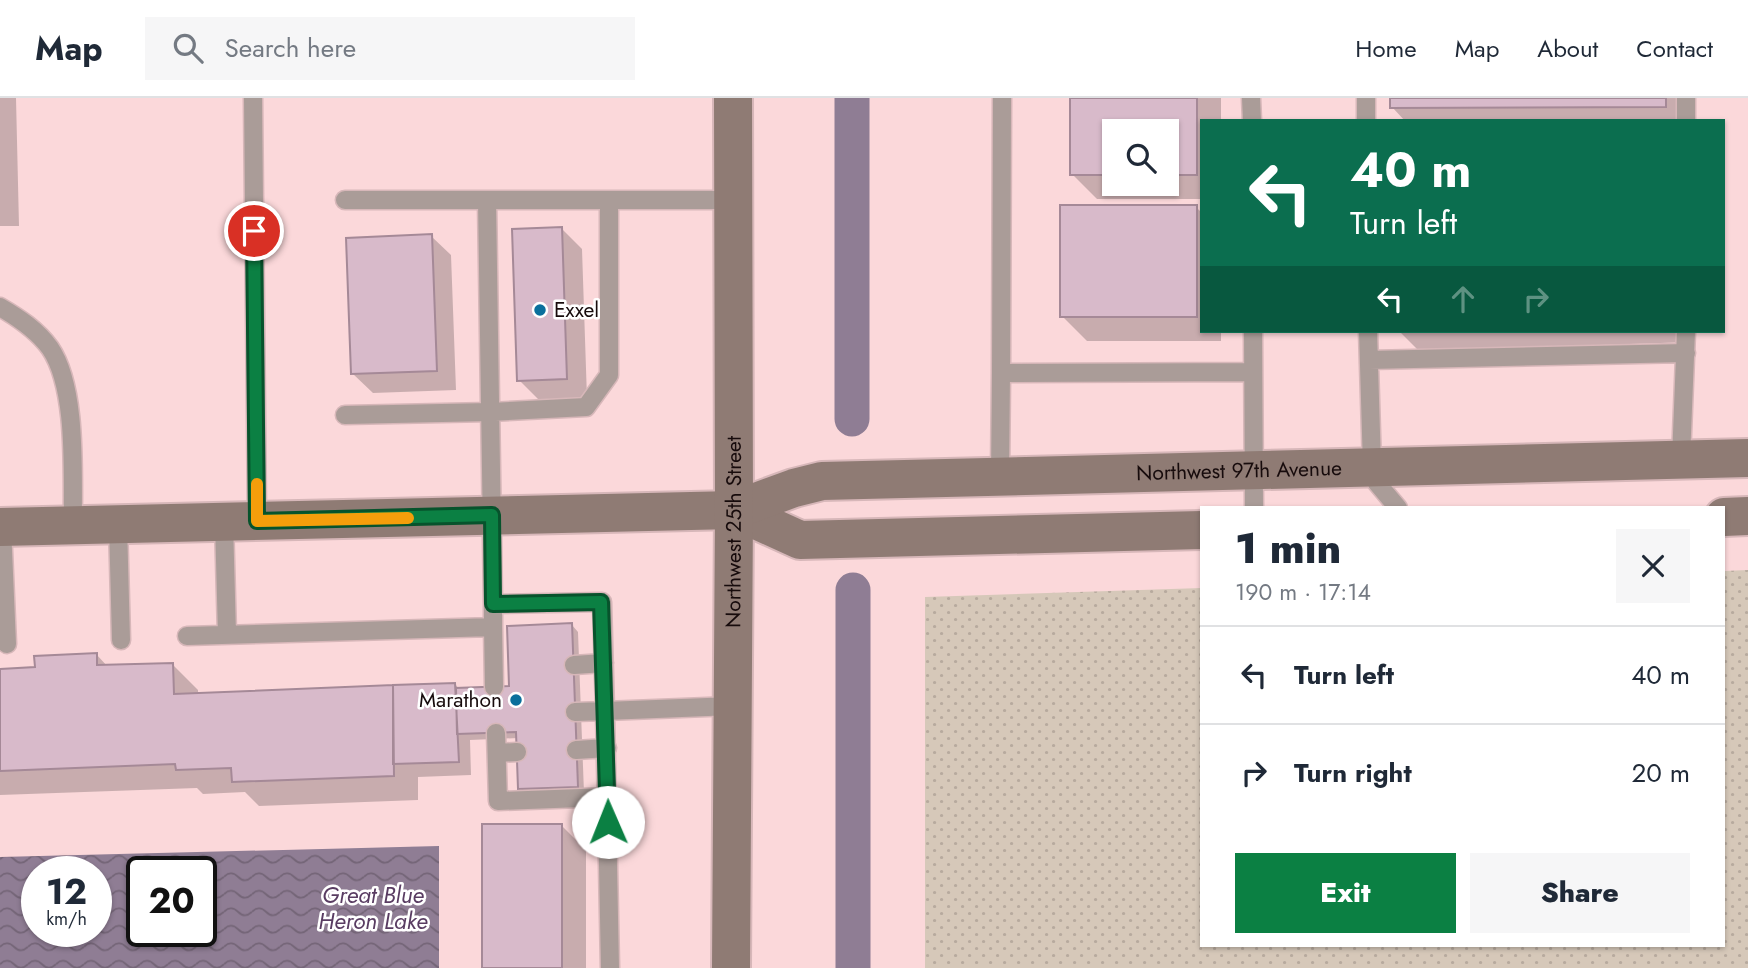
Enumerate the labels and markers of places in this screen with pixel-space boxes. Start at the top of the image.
pin [224,201,284,261]
place label: Exxel [554,295,599,325]
marker: Exxel [532,302,548,318]
place label: Marathon [419,685,502,715]
marker: Marathon [508,692,524,708]

